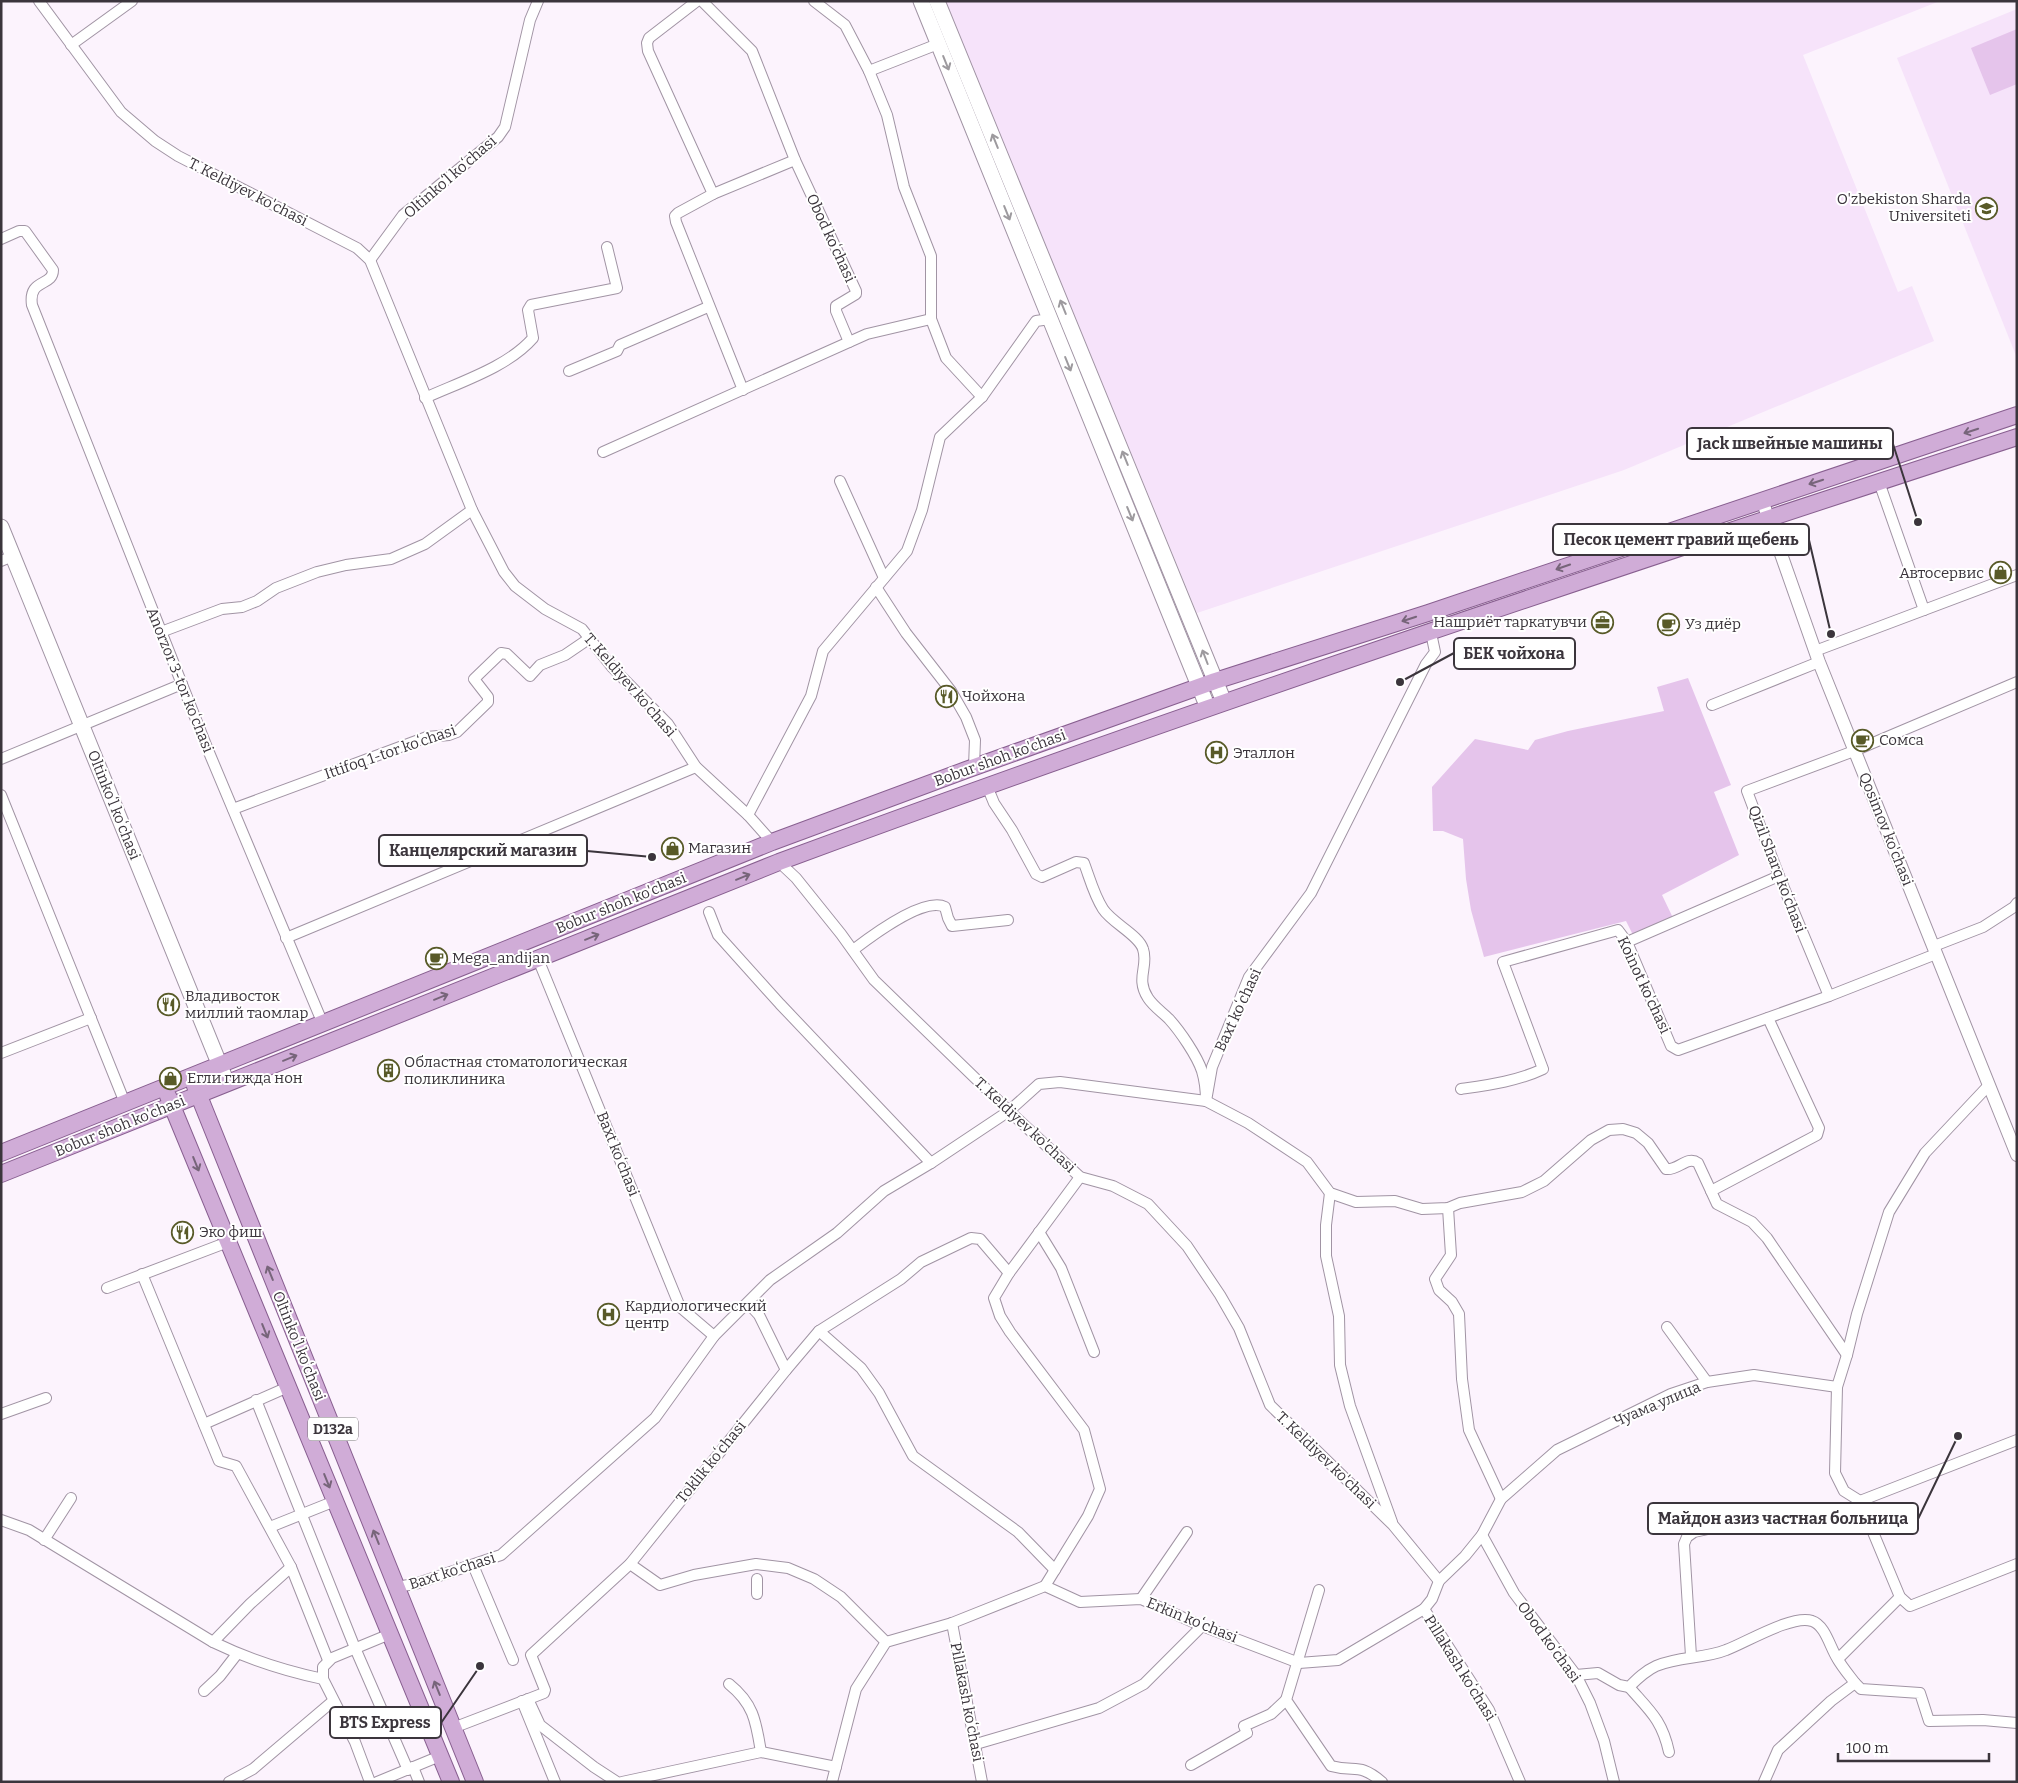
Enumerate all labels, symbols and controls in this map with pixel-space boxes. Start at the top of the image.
one-way arrow [942,55,951,70]
street label: Oltinkoʻl koʻchasi [400,132,500,222]
one-way arrow [989,134,999,149]
street label: T. Keldiyev ko'chasi [185,154,311,230]
place label: O'zbekiston Sharda Universiteti [1837,190,1972,225]
street label: Obod koʻchasi [803,191,860,286]
school or university icon: O'zbekiston Sharda Universiteti [1975,196,1999,220]
one-way arrow [1003,205,1013,220]
one-way arrow [1058,300,1067,316]
one-way arrow [1064,356,1074,371]
one-way arrow [1963,426,1979,436]
callout: Jack швейные машины [1687,428,1893,459]
text: Jack швейные машины [1696,434,1883,453]
one-way arrow [1119,451,1129,466]
one-way arrow [1809,478,1825,487]
one-way arrow [1125,506,1135,521]
callout: Песок цемент гравий щебень [1553,524,1809,555]
text: Песок цемент гравий щебень [1563,530,1799,549]
shop icon: Автосервис [1988,561,2012,585]
one-way arrow [1556,563,1571,572]
place label: Автосервис [1899,564,1984,582]
street label: Anorzor 3-tor koʻchasi [143,605,218,756]
office icon: Нашриёт таркатувчи [1591,610,1615,634]
cafe icon: Уз диёр [1657,612,1681,636]
place label: Нашриёт таркатувчи [1433,613,1587,631]
one-way arrow [1401,615,1417,624]
place label: Уз диёр [1685,615,1741,633]
street label: T. Keldiyev ko'chasi [580,629,680,741]
callout: БЕК чойхона [1454,638,1575,669]
text: БЕК чойхона [1463,644,1565,663]
one-way arrow [1200,650,1210,665]
restaurant icon: Чойхона [934,684,958,708]
place label: Чойхона [962,687,1025,705]
street label: Ittifoq 1-tor koʻchasi [322,721,459,783]
street label: Bobur shoh ko'chasi [932,726,1069,790]
cafe icon: Сомса [1851,728,1875,752]
place label: Сомса [1879,731,1924,749]
hospital icon: Эталлон [1205,741,1229,765]
place label: Эталлон [1233,744,1295,762]
street label: Oltinkoʻl koʻchasi [84,748,144,863]
street label: Qosimov ko'chasi [1855,770,1917,889]
street label: Qizil Sharq koʻchasi [1744,803,1810,936]
callout: Канцелярский магазин [379,835,587,866]
shop icon: Магазин [660,836,684,860]
place label: Магазин [688,839,751,857]
text: Канцелярский магазин [389,841,577,860]
street label: Bobur shoh ko'chasi [553,868,689,937]
one-way arrow [735,871,750,880]
one-way arrow [584,932,599,941]
street label: Koinot ko'chasi [1614,933,1675,1037]
cafe icon: Mega_andijan [424,946,448,970]
place label: Mega_andijan [452,949,551,967]
street label: Baxt koʻchasi [1211,965,1265,1054]
place label: Владивосток миллий таомлар [185,987,308,1022]
one-way arrow [433,992,448,1002]
restaurant icon: Владивосток миллий таомлар [157,993,181,1017]
one-way arrow [282,1052,297,1062]
place label: Областная стоматологическая поликлиника [404,1053,628,1088]
building icon: Областная стоматологическая поликлиника [376,1059,400,1083]
shop icon: Егли гижда нон [159,1066,183,1090]
place label: Егли гижда нон [187,1069,303,1087]
street label: T. Keldiyev ko'chasi [971,1074,1080,1177]
street label: Bobur shoh ko'chasi [52,1091,188,1160]
street label: Baxt koʻchasi [593,1109,643,1199]
one-way arrow [192,1156,202,1171]
restaurant icon: Эко фиш [171,1220,195,1244]
place label: Эко фиш [199,1223,262,1241]
one-way arrow [264,1266,274,1281]
street label: Oltinkoʻl koʻchasi [269,1289,329,1404]
place label: Кардиологический центр [625,1297,767,1332]
hospital icon: Кардиологический центр [597,1303,621,1327]
one-way arrow [260,1323,270,1338]
street label: Чуама улица [1611,1378,1703,1430]
street label: T. Keldiyev ko'chasi [1272,1408,1380,1513]
street label: Toklik koʻchasi [672,1417,750,1507]
road number: D132a [308,1418,358,1440]
one-way arrow [322,1473,332,1488]
callout: Майдон азиз частная больница [1648,1503,1918,1534]
text: Майдон азиз частная больница [1658,1509,1908,1528]
one-way arrow [371,1530,380,1545]
street label: Baxt koʻchasi [407,1548,498,1593]
street label: Erkin koʻchasi [1144,1594,1241,1647]
street label: Obod koʻchasi [1514,1598,1585,1686]
street label: Pillakash koʻchasi [1420,1612,1500,1725]
street label: Pillakash koʻchasi [947,1641,988,1764]
one-way arrow [431,1681,441,1696]
callout: BTS Express [330,1707,441,1738]
text: BTS Express [339,1713,431,1732]
scale bar [1838,1730,1989,1762]
text: 100 m [1846,1739,1889,1757]

